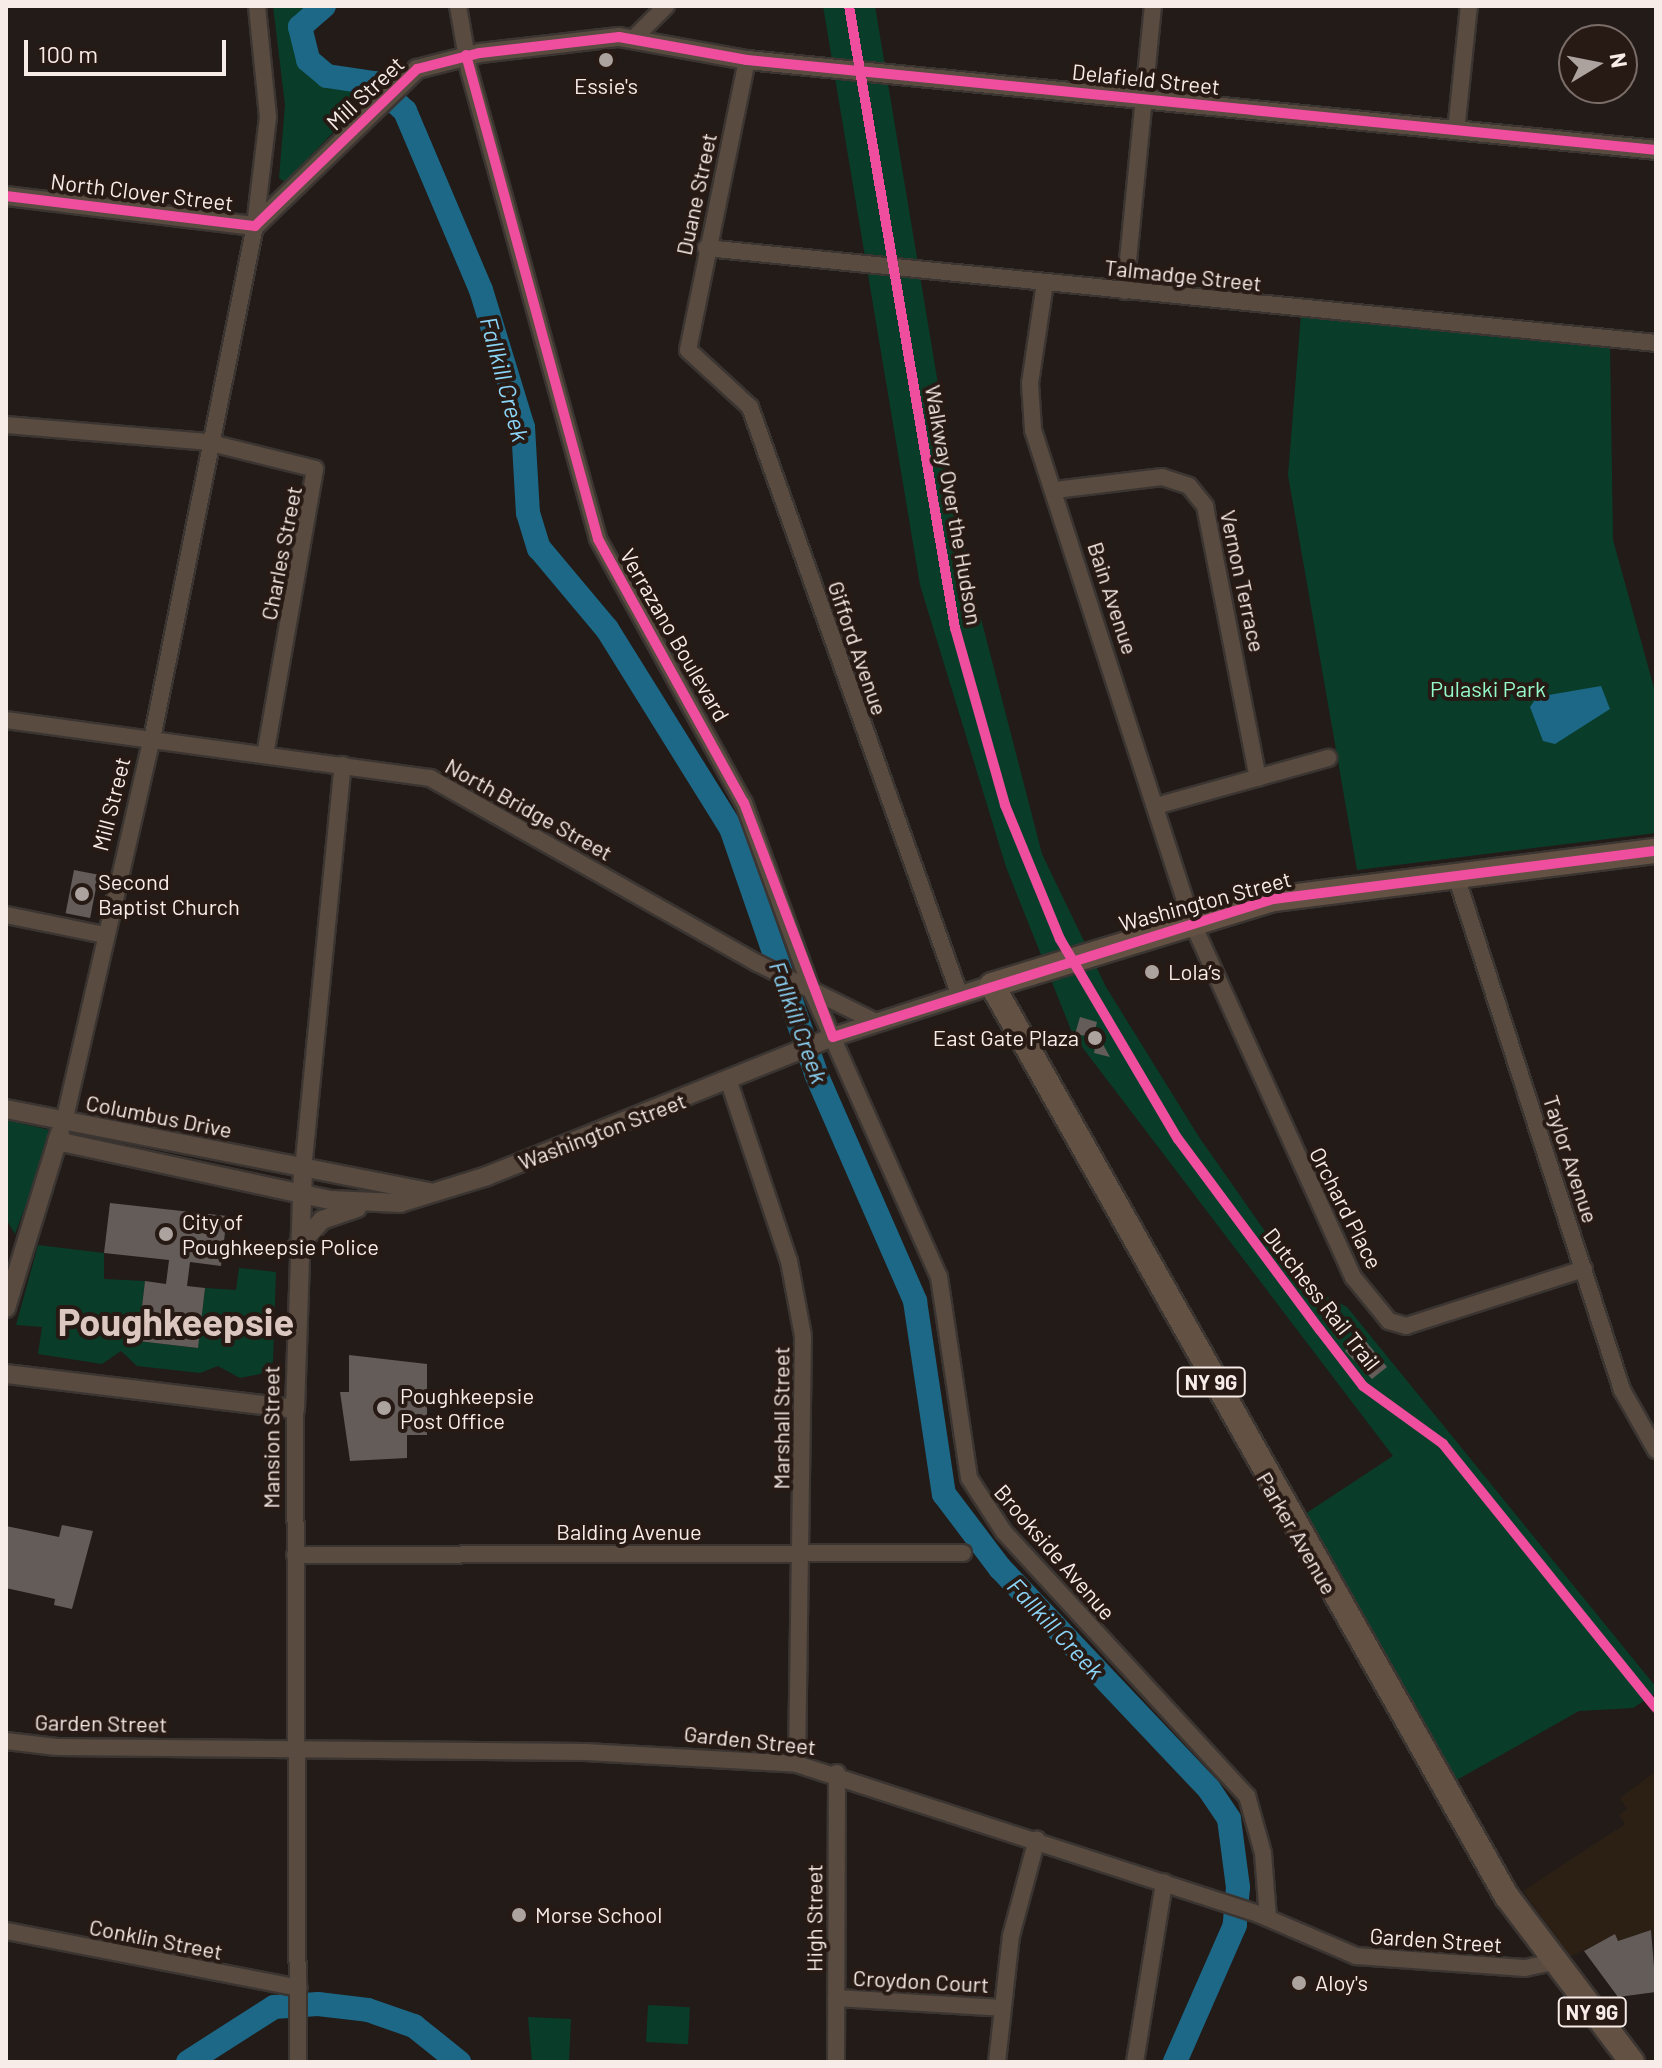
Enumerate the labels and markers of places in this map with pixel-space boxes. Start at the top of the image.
marker: Essie's [597,51,615,69]
place label: Essie's [574,73,638,99]
place label: Second Baptist Church [98,868,240,920]
marker: Second Baptist Church [73,885,91,903]
place label: Lola’s [1168,959,1221,985]
marker: Lola’s [1143,963,1161,981]
place label: East Gate Plaza [933,1025,1079,1051]
marker: East Gate Plaza [1086,1029,1104,1047]
place label: City of Poughkeepsie Police [182,1208,379,1260]
marker: City of Poughkeepsie Police [157,1225,175,1243]
place label: Poughkeepsie Post Office [400,1382,534,1434]
marker: Poughkeepsie Post Office [375,1399,393,1417]
place label: Morse School [535,1902,662,1928]
marker: Morse School [510,1906,528,1924]
place label: Aloy's [1315,1970,1368,1996]
marker: Aloy's [1290,1974,1308,1992]

